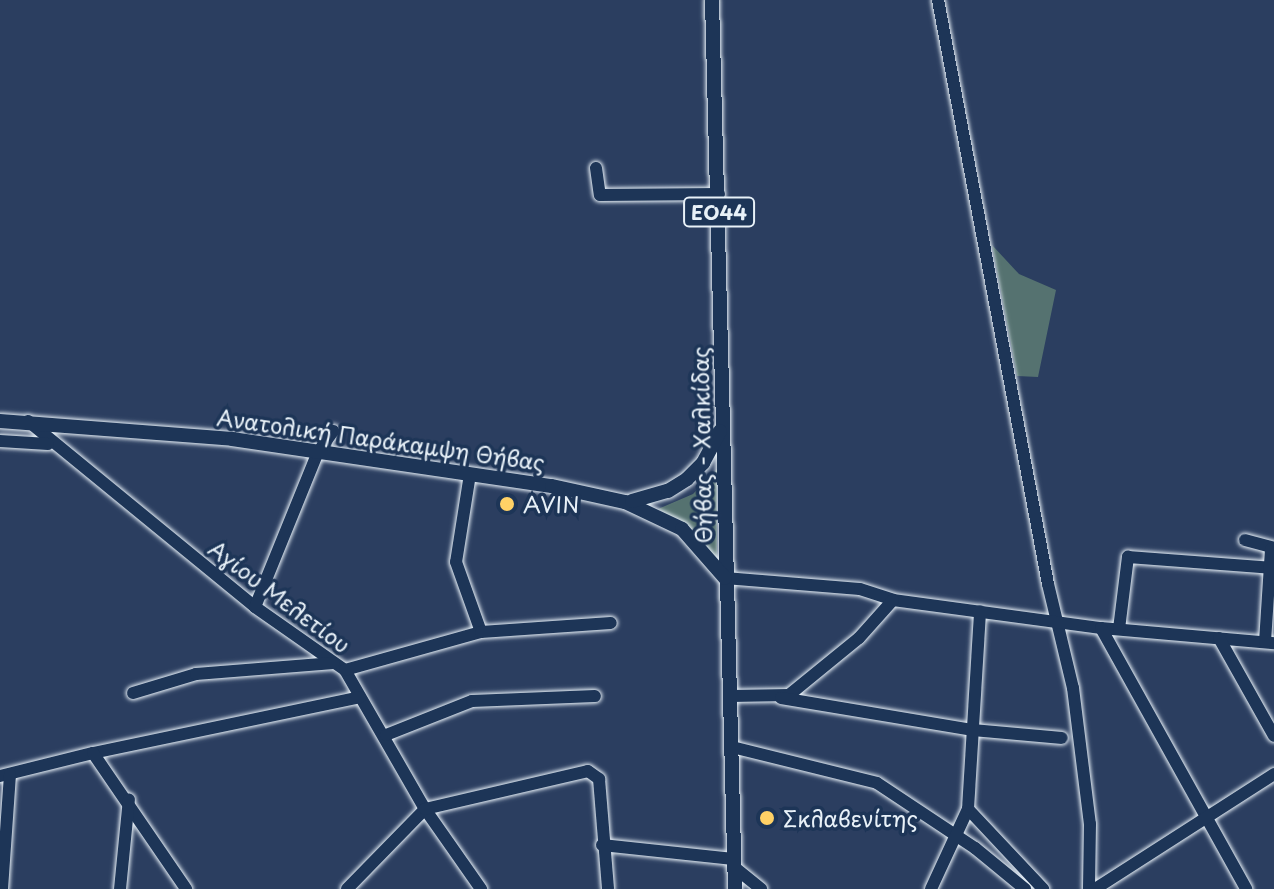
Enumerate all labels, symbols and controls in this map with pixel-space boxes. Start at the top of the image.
road number: ΕΟ44 [683,196,755,228]
street label: Θήβας - Χαλκίδας [686,347,716,543]
street label: Ανατολική Παράκαμψη Θήβας [216,403,546,475]
place label: AVIN [523,491,579,517]
marker: AVIN [498,495,516,513]
street label: Αγίου Μελετίου [205,535,355,657]
place label: Σκλαβενίτης [783,805,918,831]
marker: Σκλαβενίτης [758,809,776,827]

